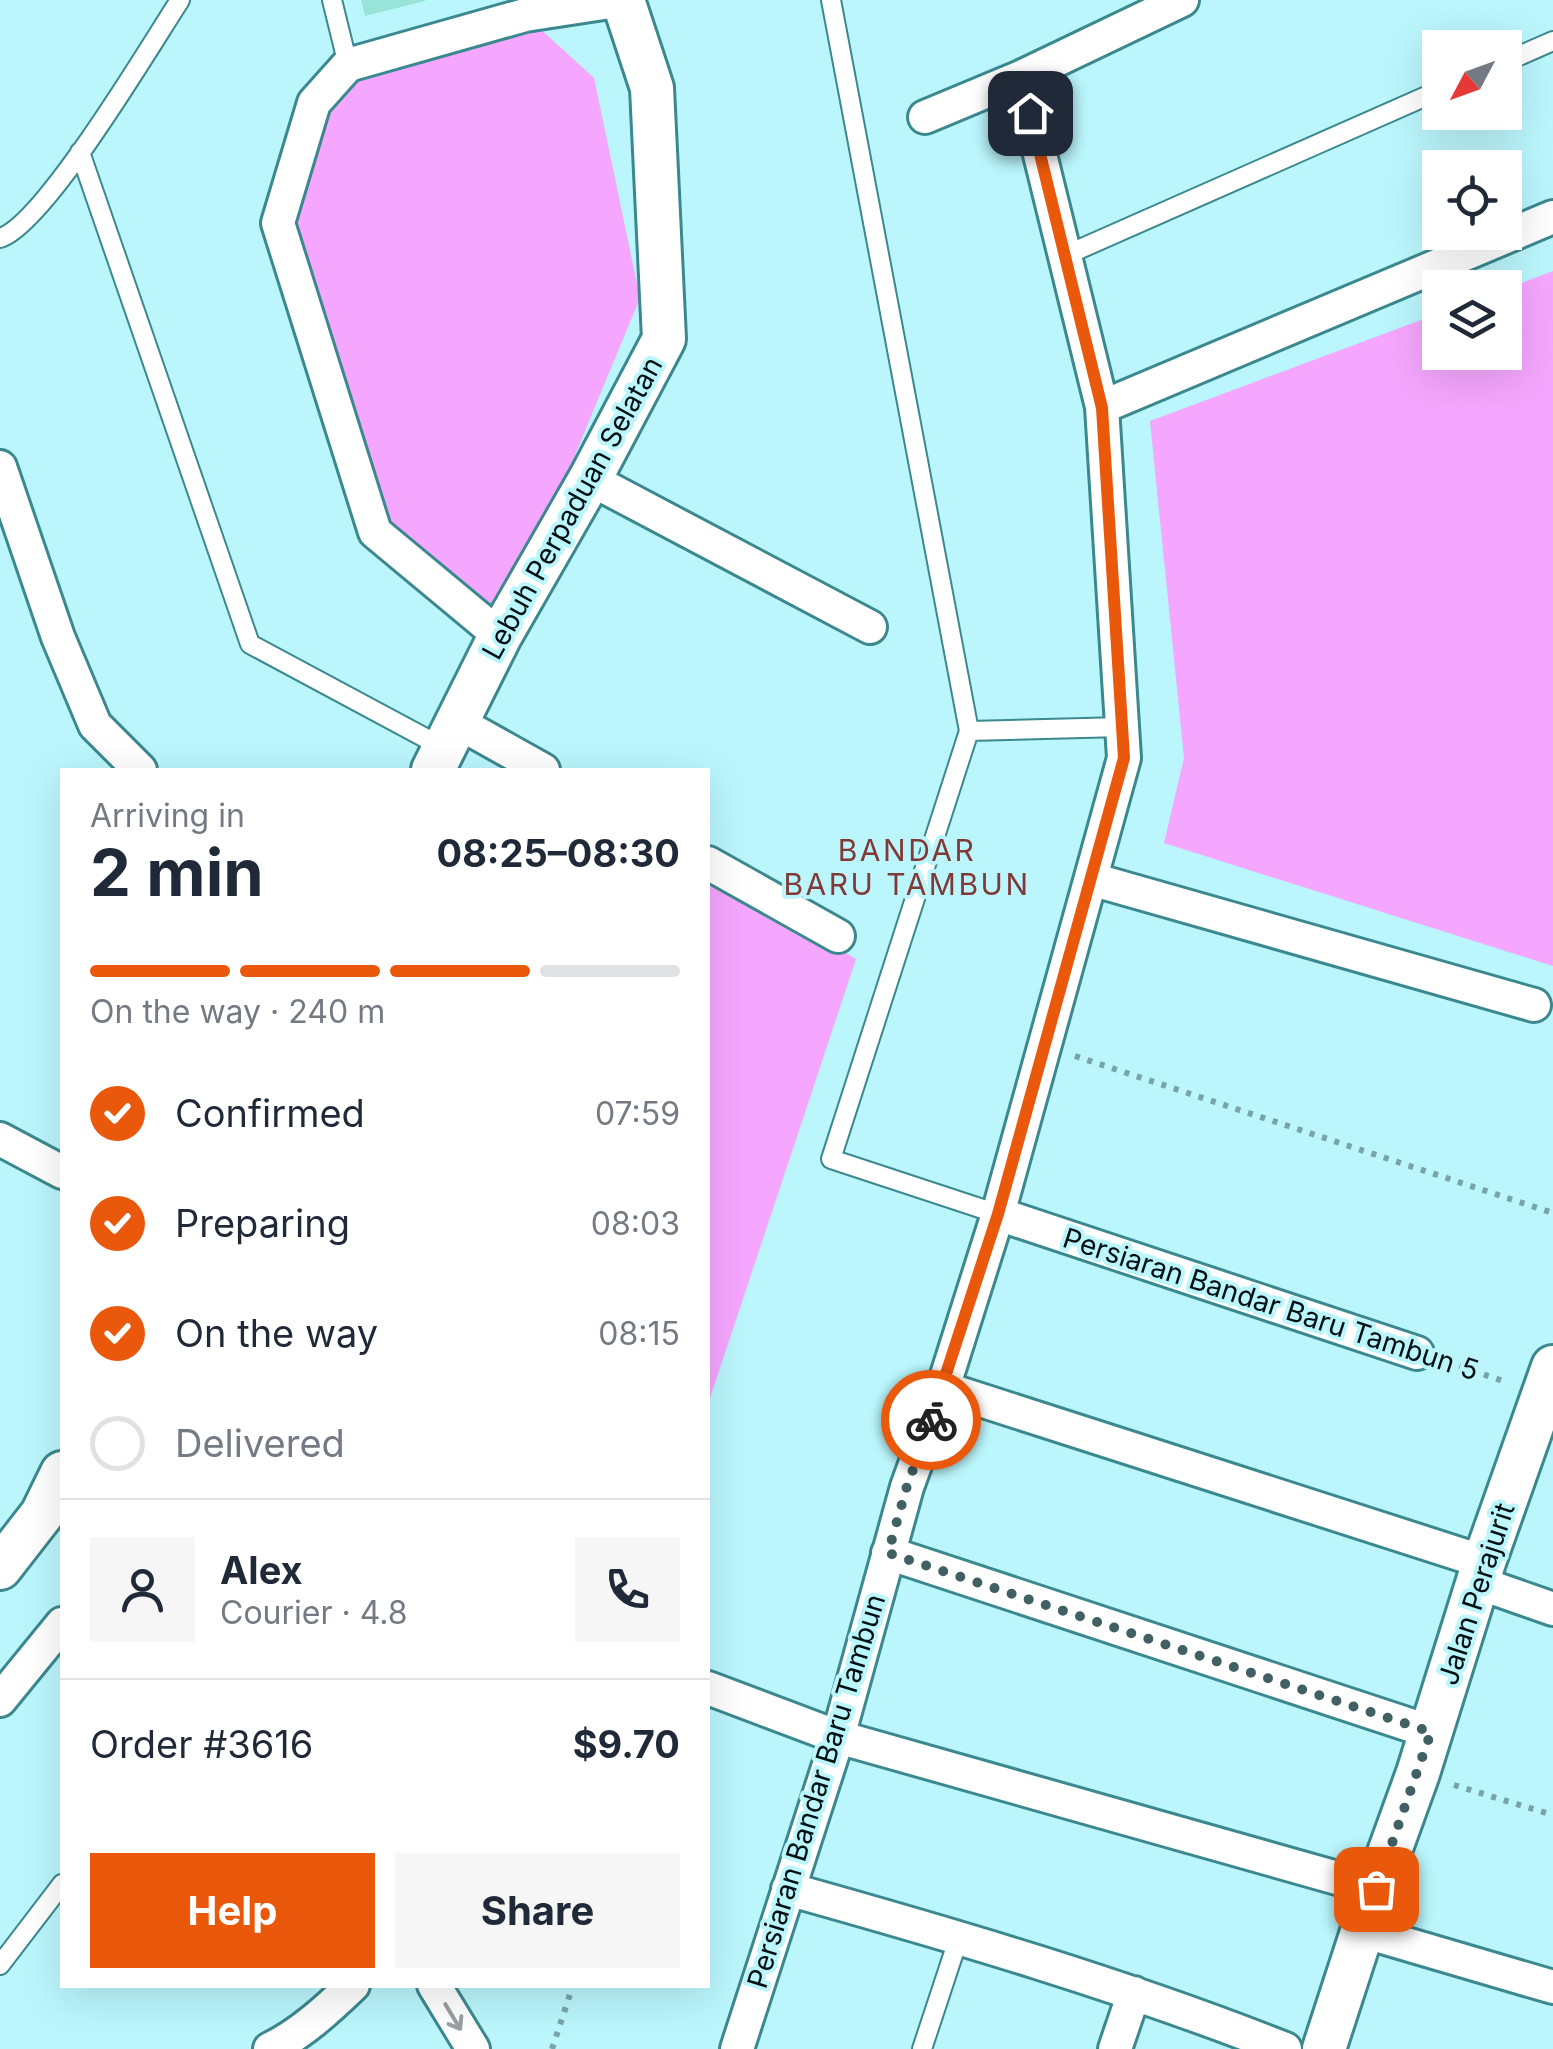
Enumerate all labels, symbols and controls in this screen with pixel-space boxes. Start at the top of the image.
north arrow [1422,30,1522,130]
map controls [1422,30,1522,370]
pin [988,71,1073,156]
icon: home [1003,86,1058,141]
button: locate [1422,150,1522,250]
button: layers [1422,270,1522,370]
street label: Lebuh Perpaduan Selatan [475,351,669,665]
text: Arriving in [90,796,245,835]
text: 08:25–08:30 [437,830,680,876]
district label: BANDAR BARU TAMBUN [783,832,1031,902]
text: 2 min [90,833,264,912]
text: On the way · 240 m [90,992,385,1031]
icon: check [90,1086,145,1141]
text: Confirmed [175,1090,365,1136]
text: 07:59 [595,1094,680,1133]
icon: check [90,1196,145,1251]
text: Preparing [175,1200,350,1246]
text: 08:03 [591,1204,680,1243]
street label: Persiaran Bandar Baru Tambun 5 [1059,1221,1483,1387]
icon: check [90,1306,145,1361]
text: On the way [175,1310,378,1356]
text: 08:15 [598,1314,680,1353]
courier [881,1370,981,1470]
icon: bike [904,1393,959,1448]
text: Delivered [175,1420,345,1466]
street label: Jalan Perajurit [1431,1499,1521,1689]
button: person [90,1537,195,1642]
button: phone [575,1537,680,1642]
text: Alex [220,1547,303,1593]
street label: Persiaran Bandar Baru Tambun [740,1590,892,1992]
text: Courier · 4.8 [220,1593,408,1632]
text: Order #3616 [90,1721,313,1767]
text: $9.70 [573,1721,680,1767]
pin [1334,1847,1419,1932]
button: Help [90,1853,375,1968]
button: Share [395,1853,680,1968]
icon: bag [1349,1862,1404,1917]
one-way arrow [443,2002,464,2031]

